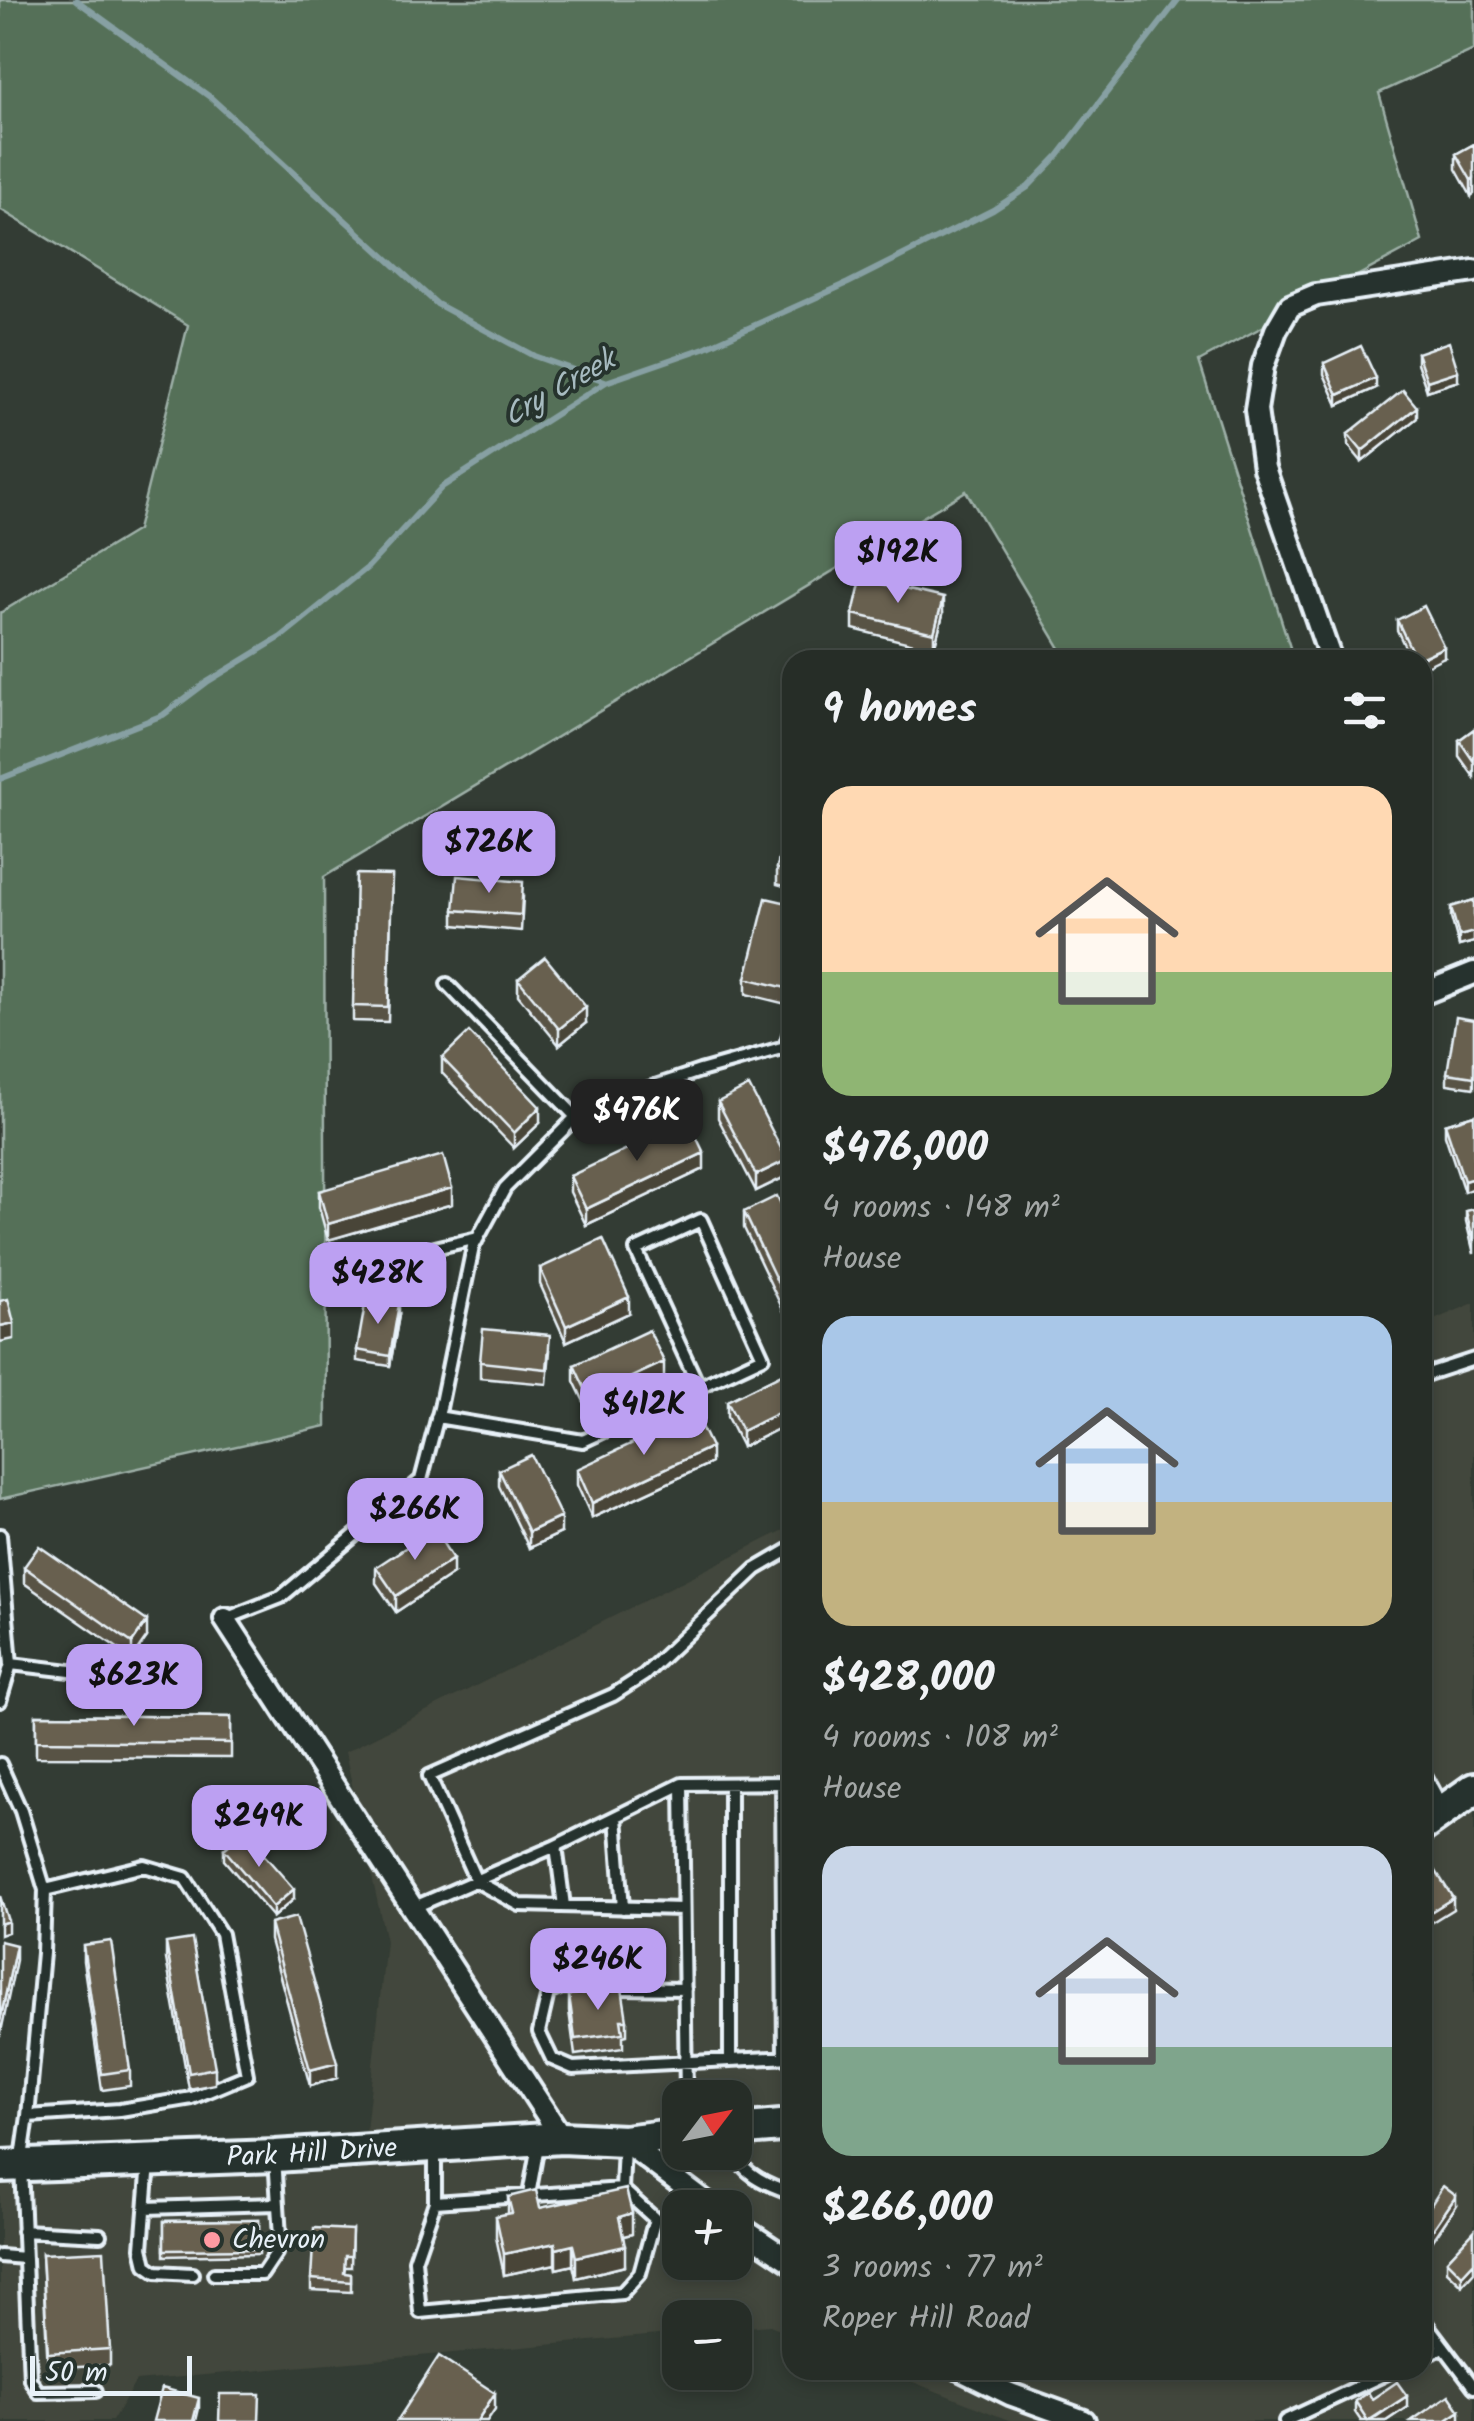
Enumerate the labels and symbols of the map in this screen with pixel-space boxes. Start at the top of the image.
water label: Cry Creek [495,336,629,441]
pin: $192K [828,521,968,606]
pin: $726K [419,811,559,896]
pin: $476K [567,1079,707,1164]
pin: $428K [308,1242,448,1327]
pin: $412K [574,1373,714,1458]
pin: $266K [345,1478,485,1563]
pin: $623K [64,1644,204,1729]
pin: $249K [189,1785,329,1870]
pin: $246K [528,1928,668,2013]
north arrow [662,2080,752,2170]
street label: Park Hill Drive [226,2126,399,2180]
place label: Chevron [232,2218,325,2263]
marker: Chevron [201,2229,223,2251]
scale bar [30,2351,192,2396]

